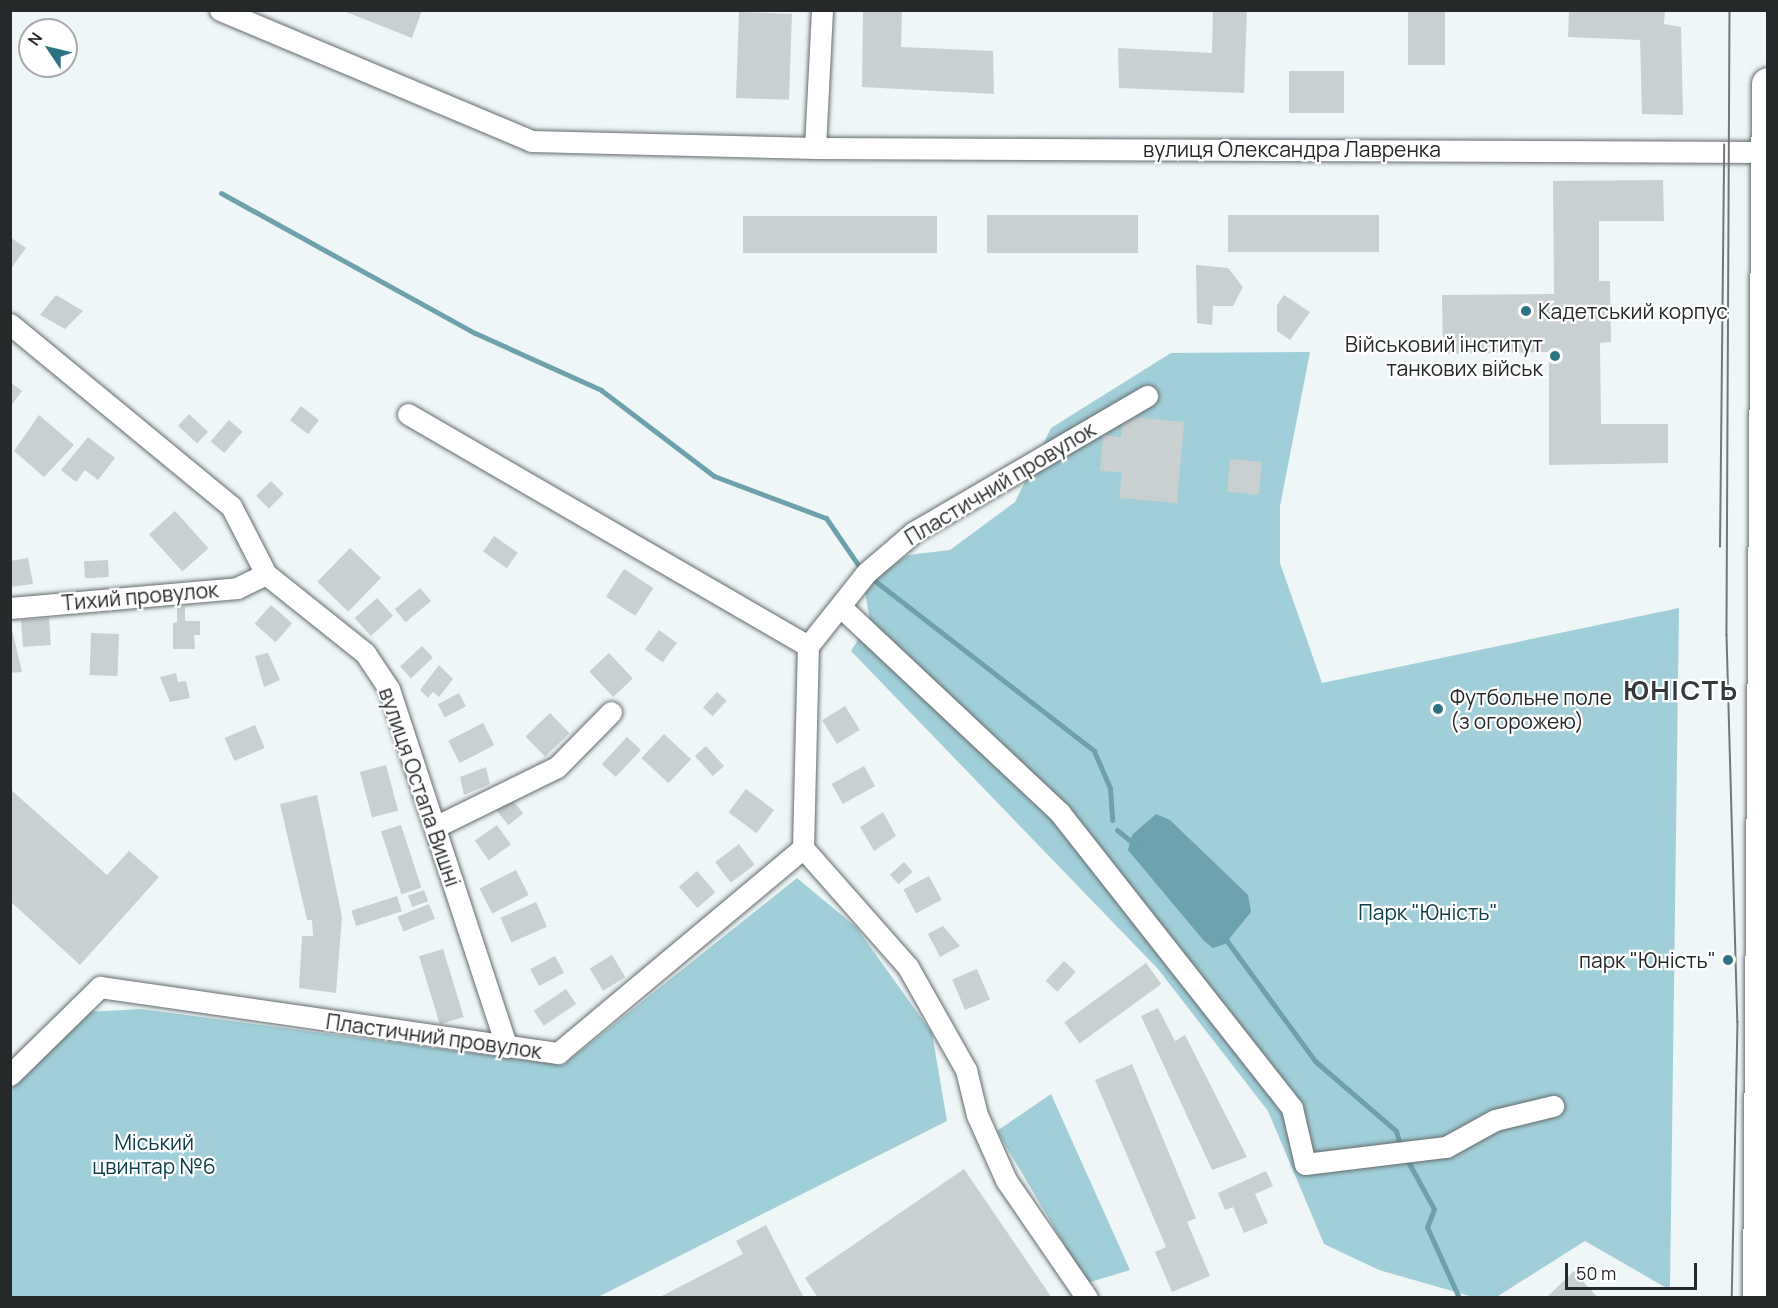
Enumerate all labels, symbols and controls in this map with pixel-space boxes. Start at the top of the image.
north arrow [18,18,78,78]
text: N [23,28,47,50]
street label: вулиця Олександра Лавренка [1143,136,1441,162]
place label: Кадетський корпус [1538,298,1728,324]
marker: Кадетський корпус [1519,304,1533,318]
place label: Військовий інститут танкових військ [1345,331,1543,381]
marker: Військовий інститут танкових військ [1548,349,1562,363]
street label: Пластичний провулок [900,416,1100,550]
street label: Тихий провулок [61,577,219,615]
district label: ЮНІСТЬ [1623,674,1739,706]
street label: вулиця Остапа Вишні [374,684,466,890]
place label: Футбольне поле (з огорожею) [1450,684,1612,734]
marker: Футбольне поле (з огорожею) [1431,702,1445,716]
park label: Парк "Юність" [1358,899,1498,925]
place label: парк "Юність" [1579,947,1716,973]
marker: парк "Юність" [1721,953,1735,967]
street label: Пластичний провулок [324,1008,544,1064]
park label: Міський цвинтар №6 [92,1129,216,1179]
scale bar [1568,1251,1700,1289]
text: 50 m [1576,1261,1616,1285]

